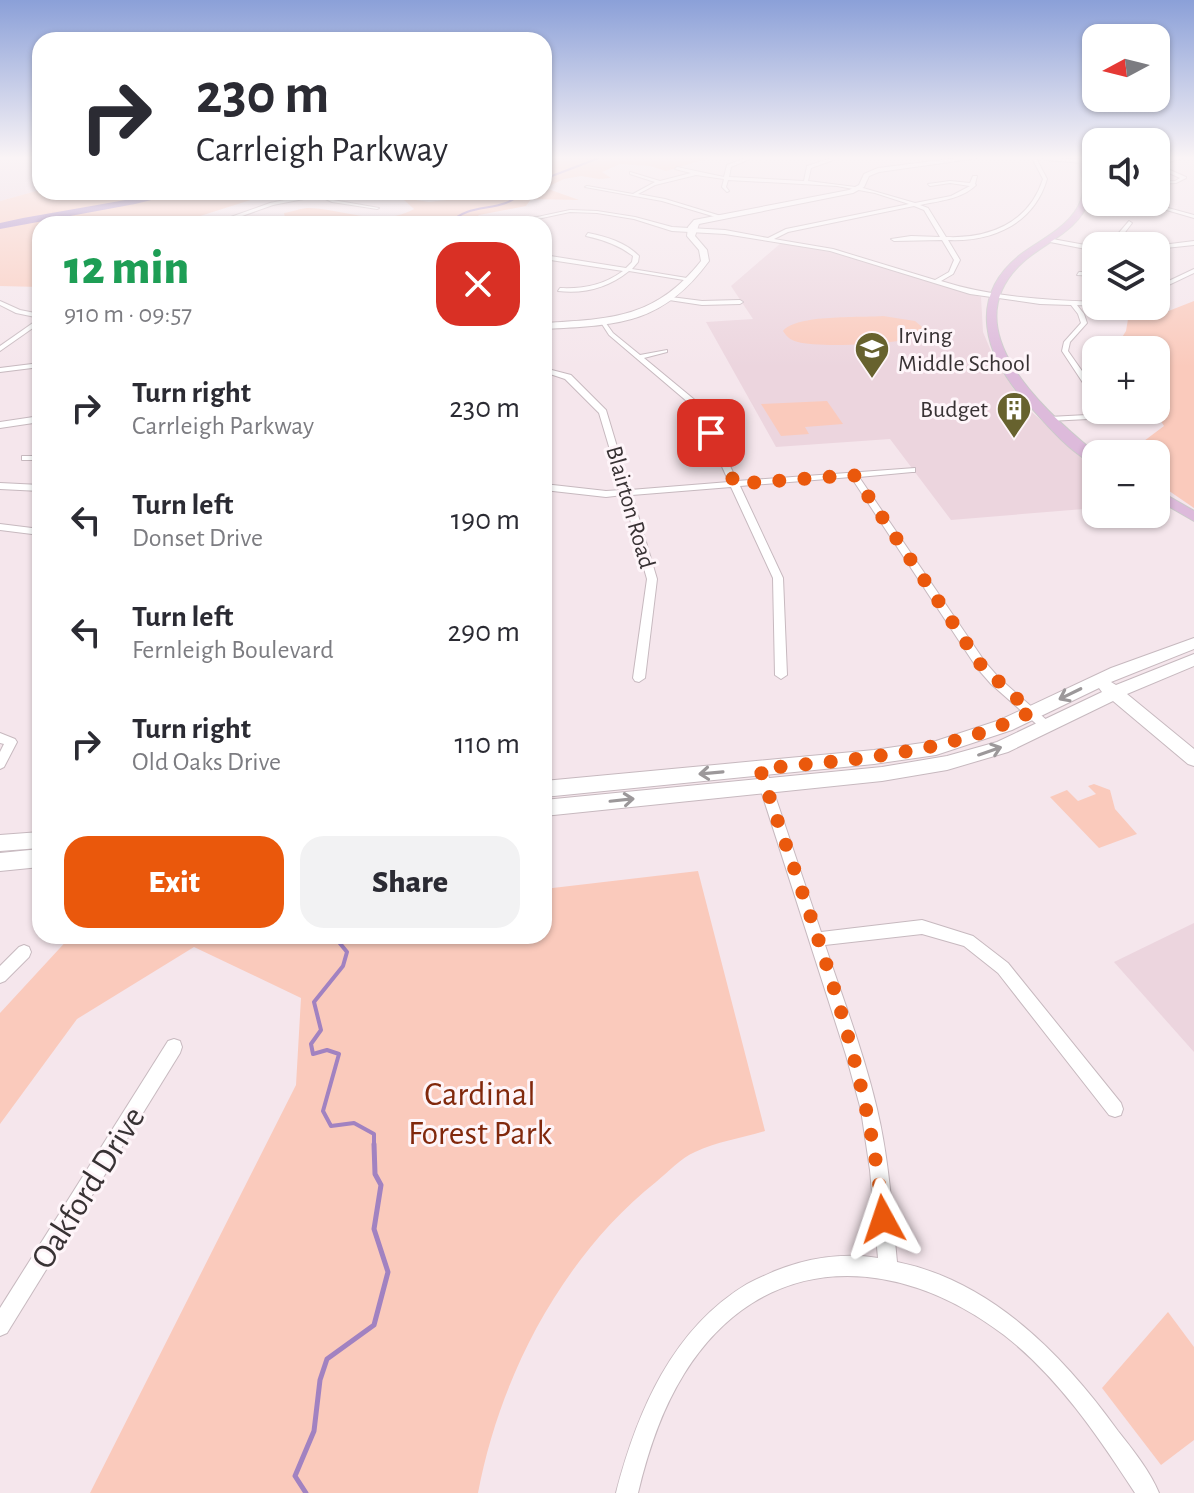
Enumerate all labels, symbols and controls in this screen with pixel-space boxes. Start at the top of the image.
north arrow [1082,24,1170,112]
map controls [1082,24,1170,528]
icon: right [64,64,168,168]
text: 230 m [196,67,329,123]
button: sound [1082,128,1170,216]
text: Carrleigh Parkway [196,132,448,168]
button: layers [1082,232,1170,320]
button: close [436,242,520,326]
text: 12 min [64,245,189,293]
text: 910 m · 09:57 [64,301,192,327]
place label: Irving Middle School [898,324,1031,376]
school or university icon: Irving Middle School [853,330,891,380]
button: + [1082,336,1170,424]
text: Turn right [132,378,251,408]
icon: right [64,386,108,430]
building icon: Budget [995,390,1033,440]
text: 230 m [449,393,520,423]
place label: Budget [920,398,988,422]
pin [677,399,745,467]
icon: arrive [689,411,733,455]
text: Carrleigh Parkway [132,413,314,439]
button: − [1082,440,1170,528]
street label: Blairton Road [601,443,659,571]
text: Turn left [132,490,233,520]
icon: left [64,498,108,542]
text: 190 m [451,505,520,535]
text: Donset Drive [132,525,263,551]
text: Turn left [132,602,233,632]
icon: left [64,610,108,654]
text: 290 m [447,617,520,647]
text: Fernleigh Boulevard [132,637,334,663]
one-way arrow [1059,687,1082,702]
text: Turn right [132,714,251,744]
icon: right [64,722,108,766]
text: 110 m [455,729,520,759]
one-way arrow [977,742,1002,757]
text: Old Oaks Drive [132,749,281,775]
one-way arrow [698,766,724,781]
one-way arrow [608,792,635,807]
button: Exit [64,836,284,928]
button: Share [300,836,520,928]
park label: Cardinal Forest Park [408,1078,553,1151]
street label: Oakford Drive [26,1101,152,1275]
position arrow [841,1177,925,1261]

